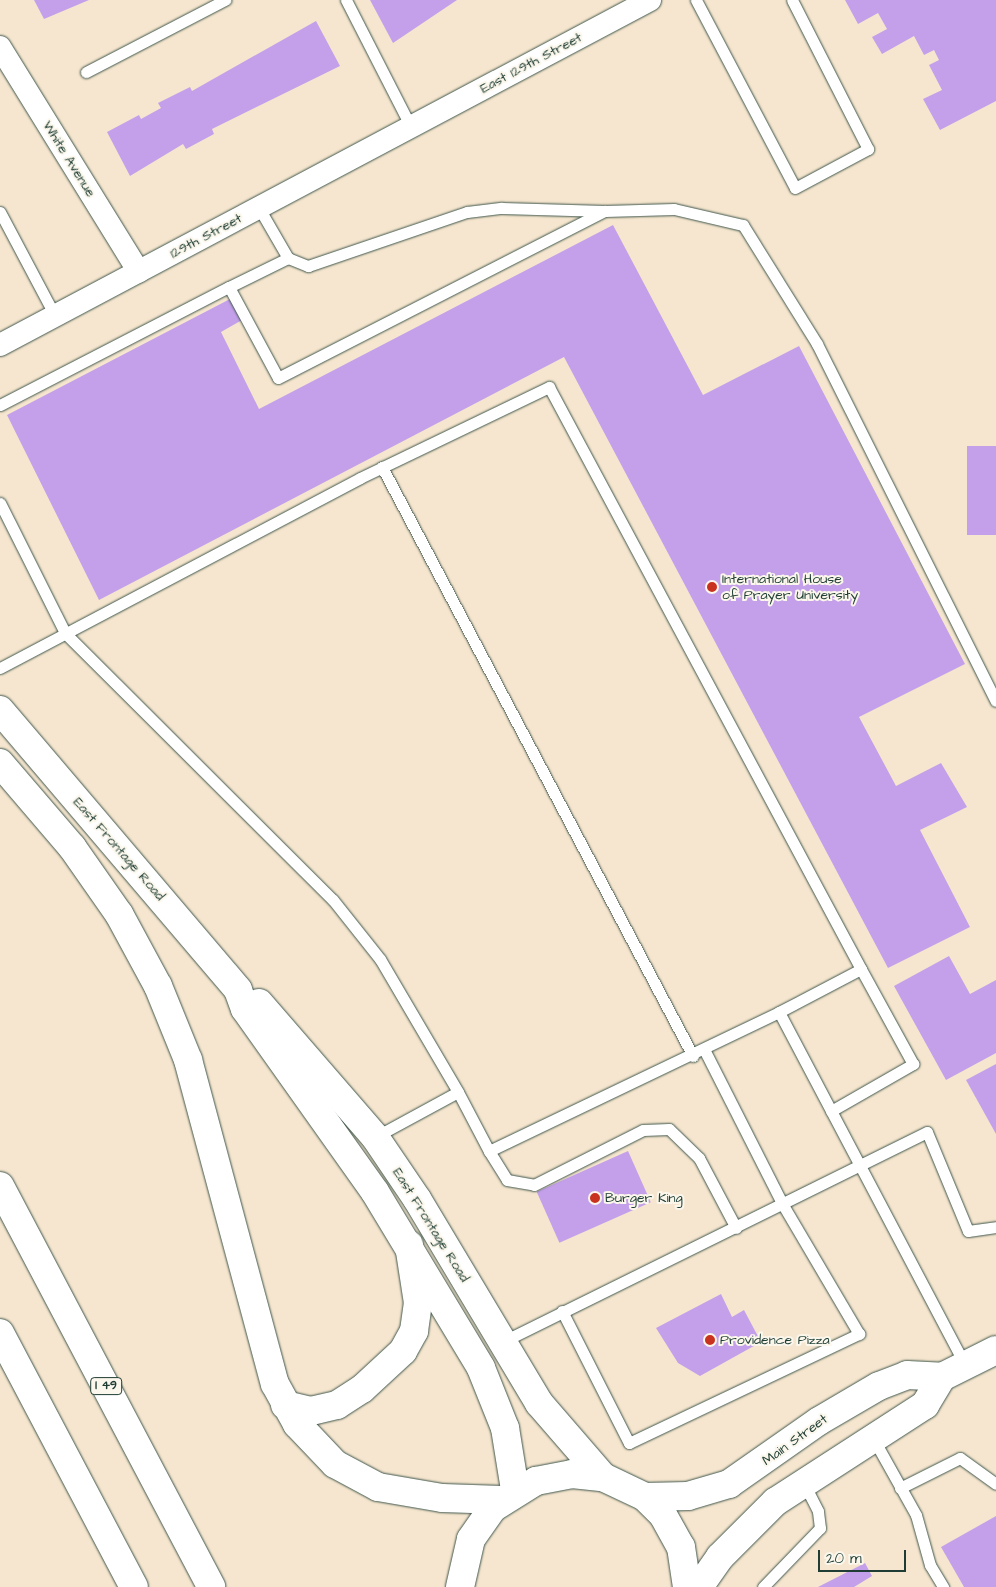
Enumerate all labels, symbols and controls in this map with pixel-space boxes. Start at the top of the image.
street label: East 129th Street [477,29,585,97]
street label: White Avenue [39,118,99,200]
street label: 129th Street [167,210,245,262]
place label: International House of Prayer University [722,571,858,604]
marker: International House of Prayer University [706,581,718,593]
street label: East Frontage Road [70,794,168,904]
street label: East Frontage Road [389,1165,473,1285]
place label: Burger King [605,1190,683,1206]
marker: Burger King [589,1192,601,1204]
place label: Providence Pizza [720,1332,830,1348]
marker: Providence Pizza [704,1334,716,1346]
road number: I 49 [90,1376,122,1395]
street label: Main Street [759,1411,831,1469]
scale bar [821,1540,908,1572]
text: 20 m [826,1548,862,1569]

